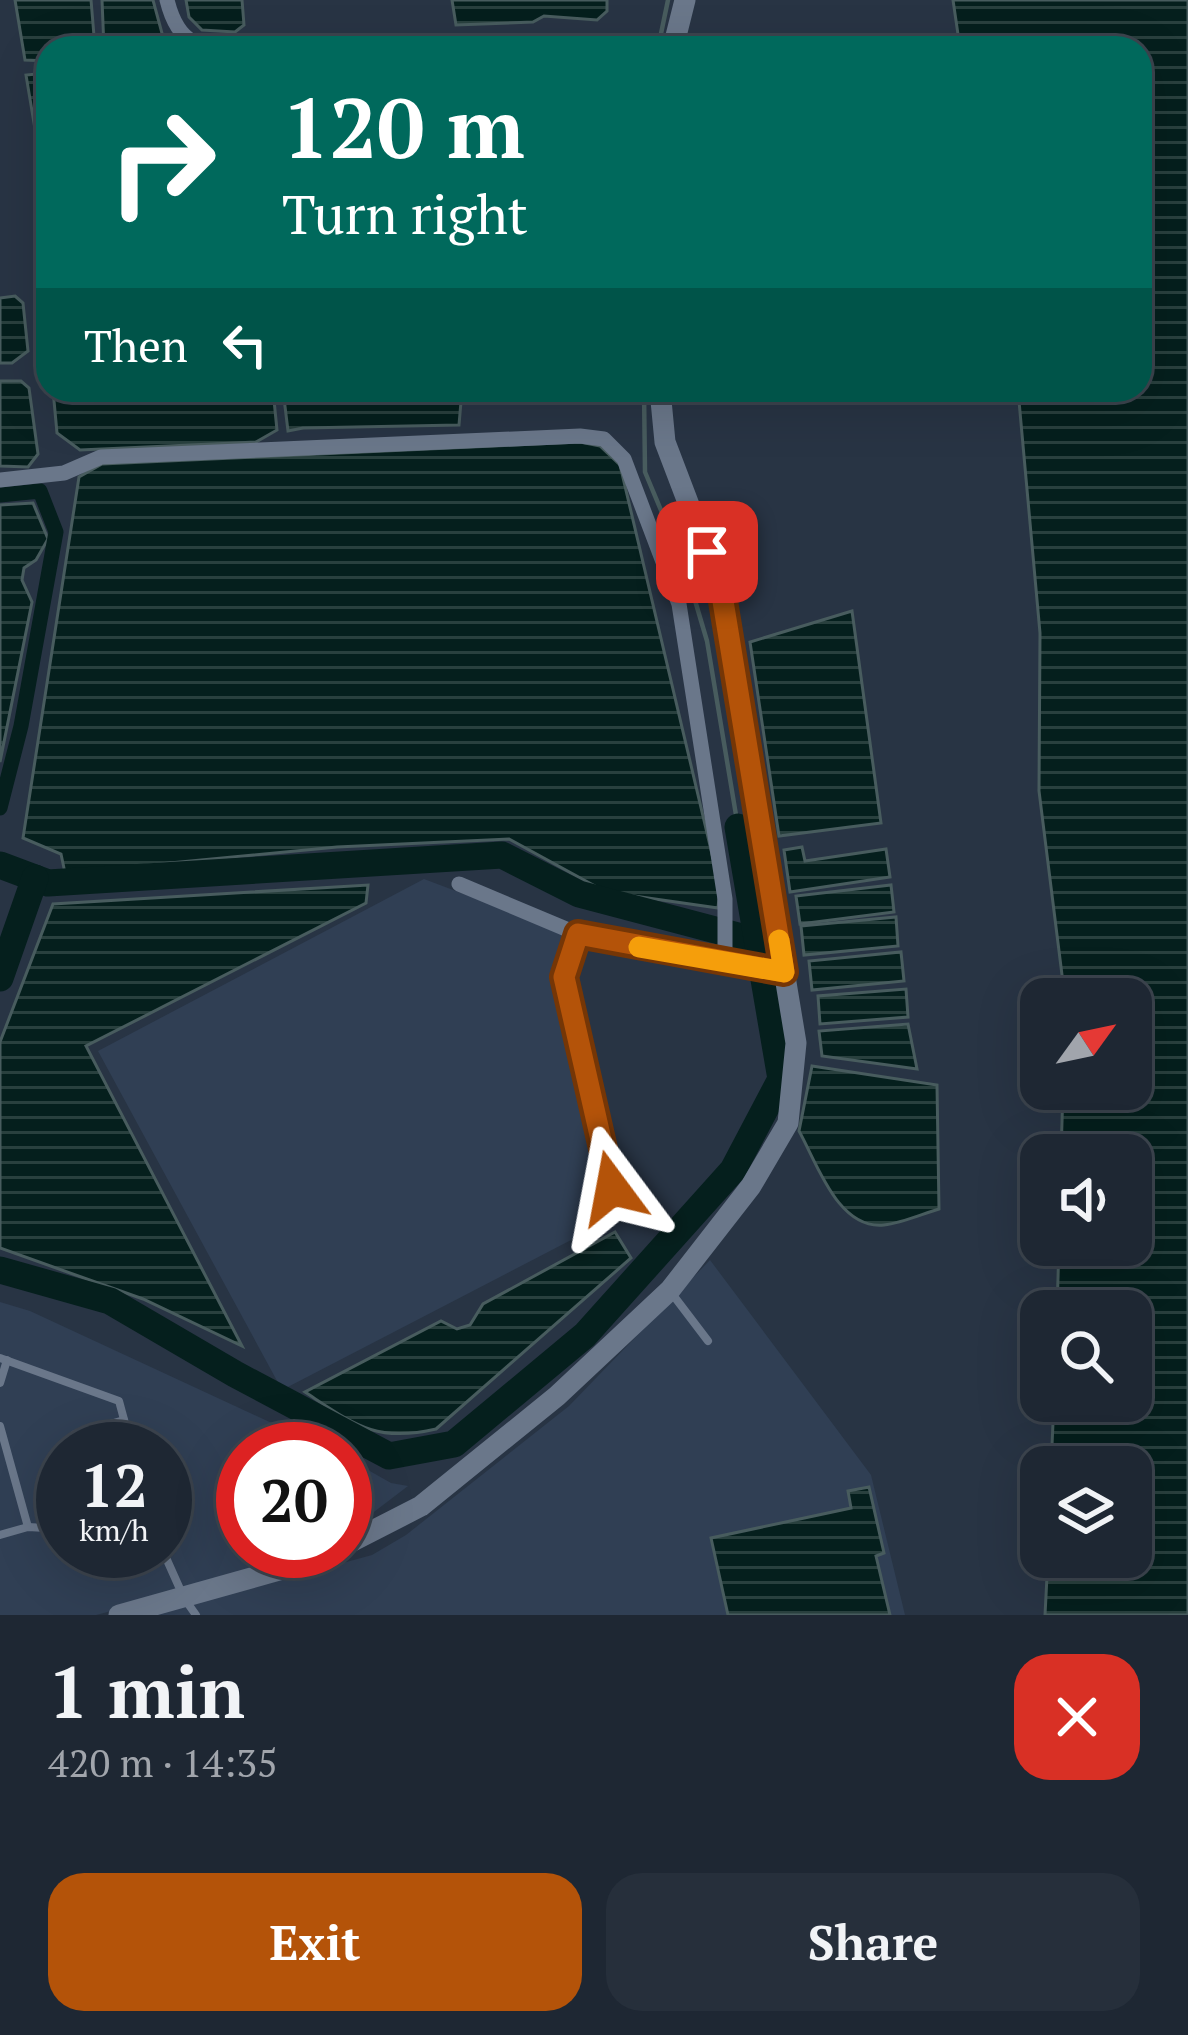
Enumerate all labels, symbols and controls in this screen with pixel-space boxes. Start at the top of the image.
text: 120 m [282,71,525,182]
icon: right [84,84,240,240]
text: Turn right [282,178,528,249]
icon: left [212,312,278,378]
text: Then [84,315,188,375]
pin [656,501,758,603]
icon: arrive [674,519,740,585]
north arrow [1020,978,1152,1110]
map controls [1020,978,1152,1578]
position arrow [549,1125,675,1251]
button: sound [1020,1134,1152,1266]
button: search [1020,1290,1152,1422]
speed limit sign: 20 [216,1422,372,1578]
text: 12 [80,1445,148,1524]
button: layers [1020,1446,1152,1578]
text: km/h [79,1510,149,1550]
text: 1 min [48,1643,245,1739]
button: close [1014,1654,1140,1780]
text: 420 m · 14:35 [48,1736,278,1788]
button: Exit [48,1873,582,2011]
button: Share [606,1873,1140,2011]

